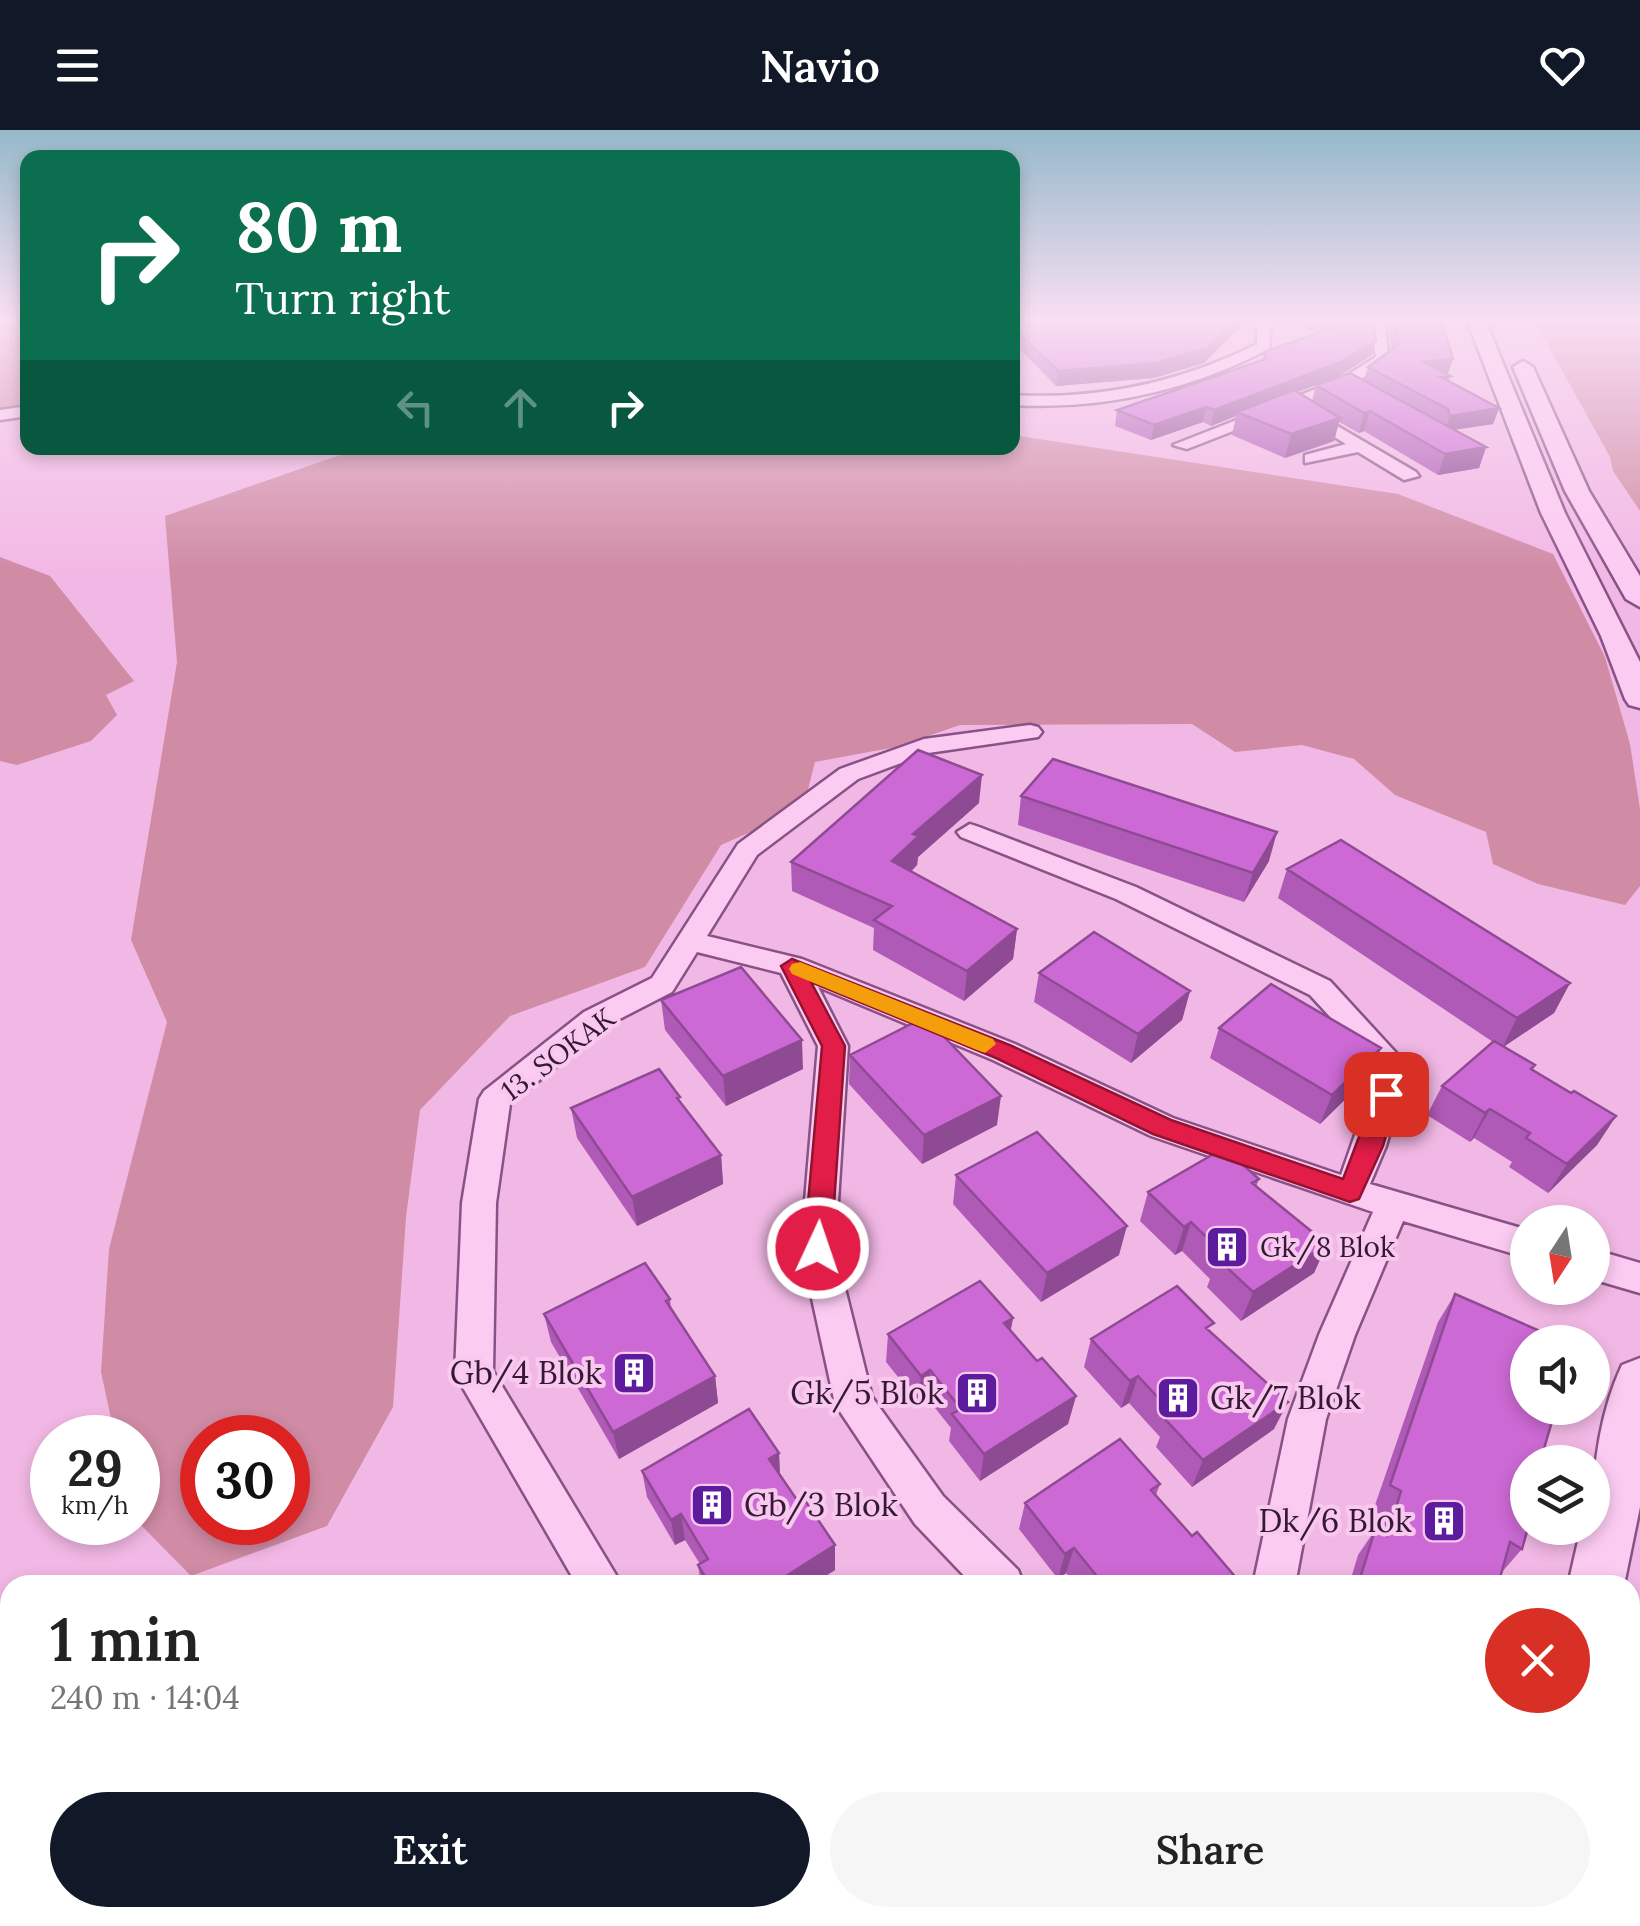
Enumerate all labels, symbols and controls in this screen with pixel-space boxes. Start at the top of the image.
text: Navio [760,37,880,94]
icon: menu [50,38,105,93]
icon: heart [1535,38,1590,93]
text: 80 m [235,182,402,271]
icon: right [70,190,200,320]
text: Turn right [235,269,451,326]
icon: left [388,380,443,435]
icon: ahead [493,380,548,435]
icon: right [598,380,653,435]
street label: 13. SOKAK [494,999,622,1109]
pin [1344,1052,1429,1137]
icon: arrive [1359,1067,1414,1122]
position arrow [766,1196,870,1300]
north arrow [1510,1205,1610,1305]
map controls [1510,1205,1610,1545]
building icon: Gk/8 Blok [1204,1224,1250,1270]
place label: Gk/8 Blok [1260,1229,1395,1265]
button: sound [1510,1325,1610,1425]
building icon: Gb/4 Blok [611,1350,657,1396]
place label: Gb/4 Blok [450,1352,602,1393]
building icon: Gk/5 Blok [954,1370,1000,1416]
place label: Gk/5 Blok [790,1372,944,1413]
building icon: Gk/7 Blok [1155,1375,1201,1421]
place label: Gk/7 Blok [1210,1377,1361,1418]
speed limit sign: 30 [180,1415,310,1545]
text: 29 [67,1436,123,1500]
button: layers [1510,1445,1610,1545]
building icon: Gb/3 Blok [689,1482,735,1528]
place label: Gb/3 Blok [744,1484,898,1525]
text: km/h [61,1489,129,1521]
building icon: Dk/6 Blok [1421,1498,1467,1544]
place label: Dk/6 Blok [1259,1500,1412,1541]
text: 1 min [50,1601,200,1677]
button: close [1485,1608,1590,1713]
text: 240 m · 14:04 [50,1677,240,1718]
button: Exit [50,1792,810,1907]
button: Share [830,1792,1590,1907]

